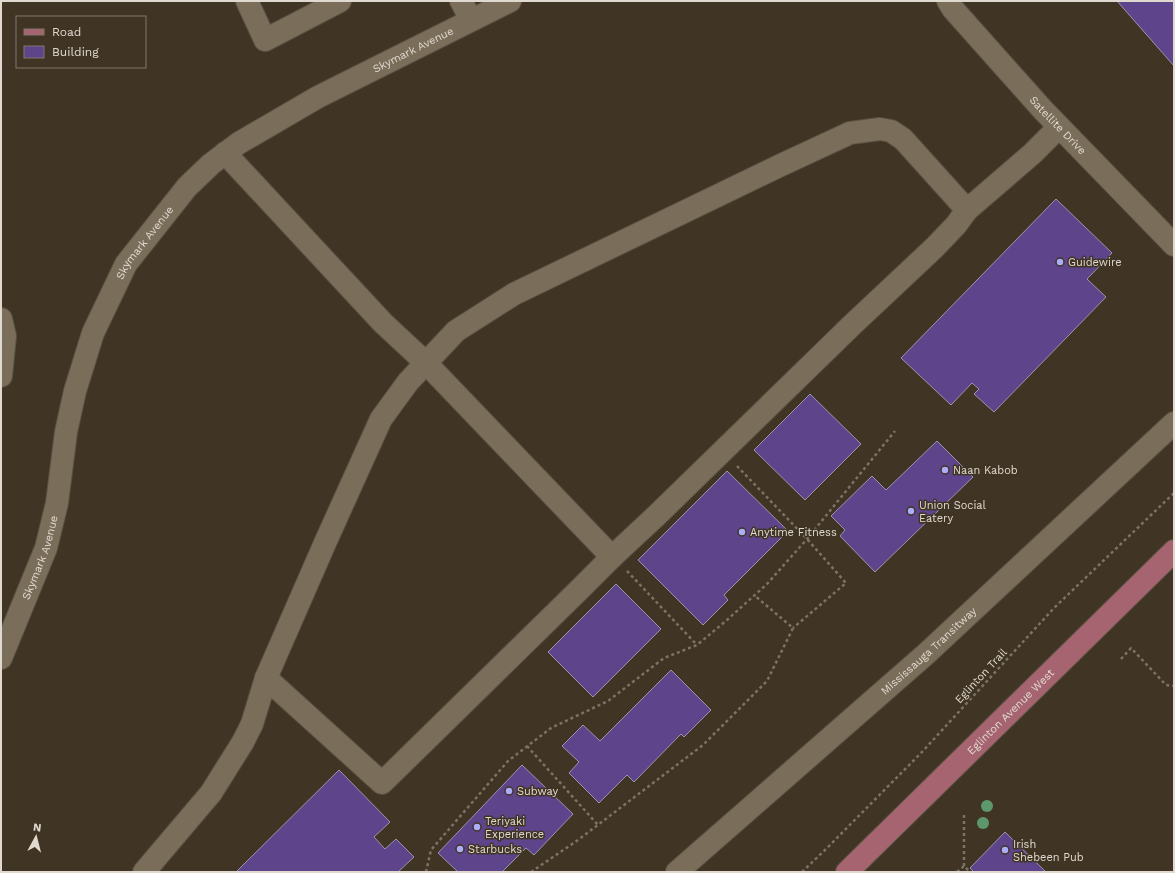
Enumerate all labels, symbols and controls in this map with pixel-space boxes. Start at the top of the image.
legend [16,16,146,68]
street label: Skymark Avenue [370,24,455,75]
text: Road [52,25,81,39]
text: Building [52,45,99,59]
street label: Satellite Drive [1027,93,1089,157]
street label: Skymark Avenue [113,203,176,281]
place label: Guidewire [1068,256,1122,269]
marker: Guidewire [1055,257,1065,267]
place label: Naan Kabob [953,464,1018,477]
marker: Naan Kabob [940,465,950,475]
place label: Union Social Eatery [919,499,987,525]
marker: Union Social Eatery [906,506,916,516]
street label: Skymark Avenue [19,514,60,601]
place label: Anytime Fitness [750,526,837,539]
marker: Anytime Fitness [737,527,747,537]
street label: Mississauga Transitway [878,604,979,697]
street label: Eglinton Trail [952,645,1010,706]
street label: Eglinton Avenue West [964,666,1057,757]
place label: Subway [517,785,558,798]
marker: Subway [504,786,514,796]
place label: Teriyaki Experience [485,815,544,841]
north arrow [16,817,56,857]
text: N [32,821,42,835]
marker: Teriyaki Experience [472,822,482,832]
place label: Irish Shebeen Pub [1013,838,1084,864]
place label: Starbucks [468,843,522,856]
marker: Starbucks [455,844,465,854]
marker: Irish Shebeen Pub [1000,845,1010,855]

